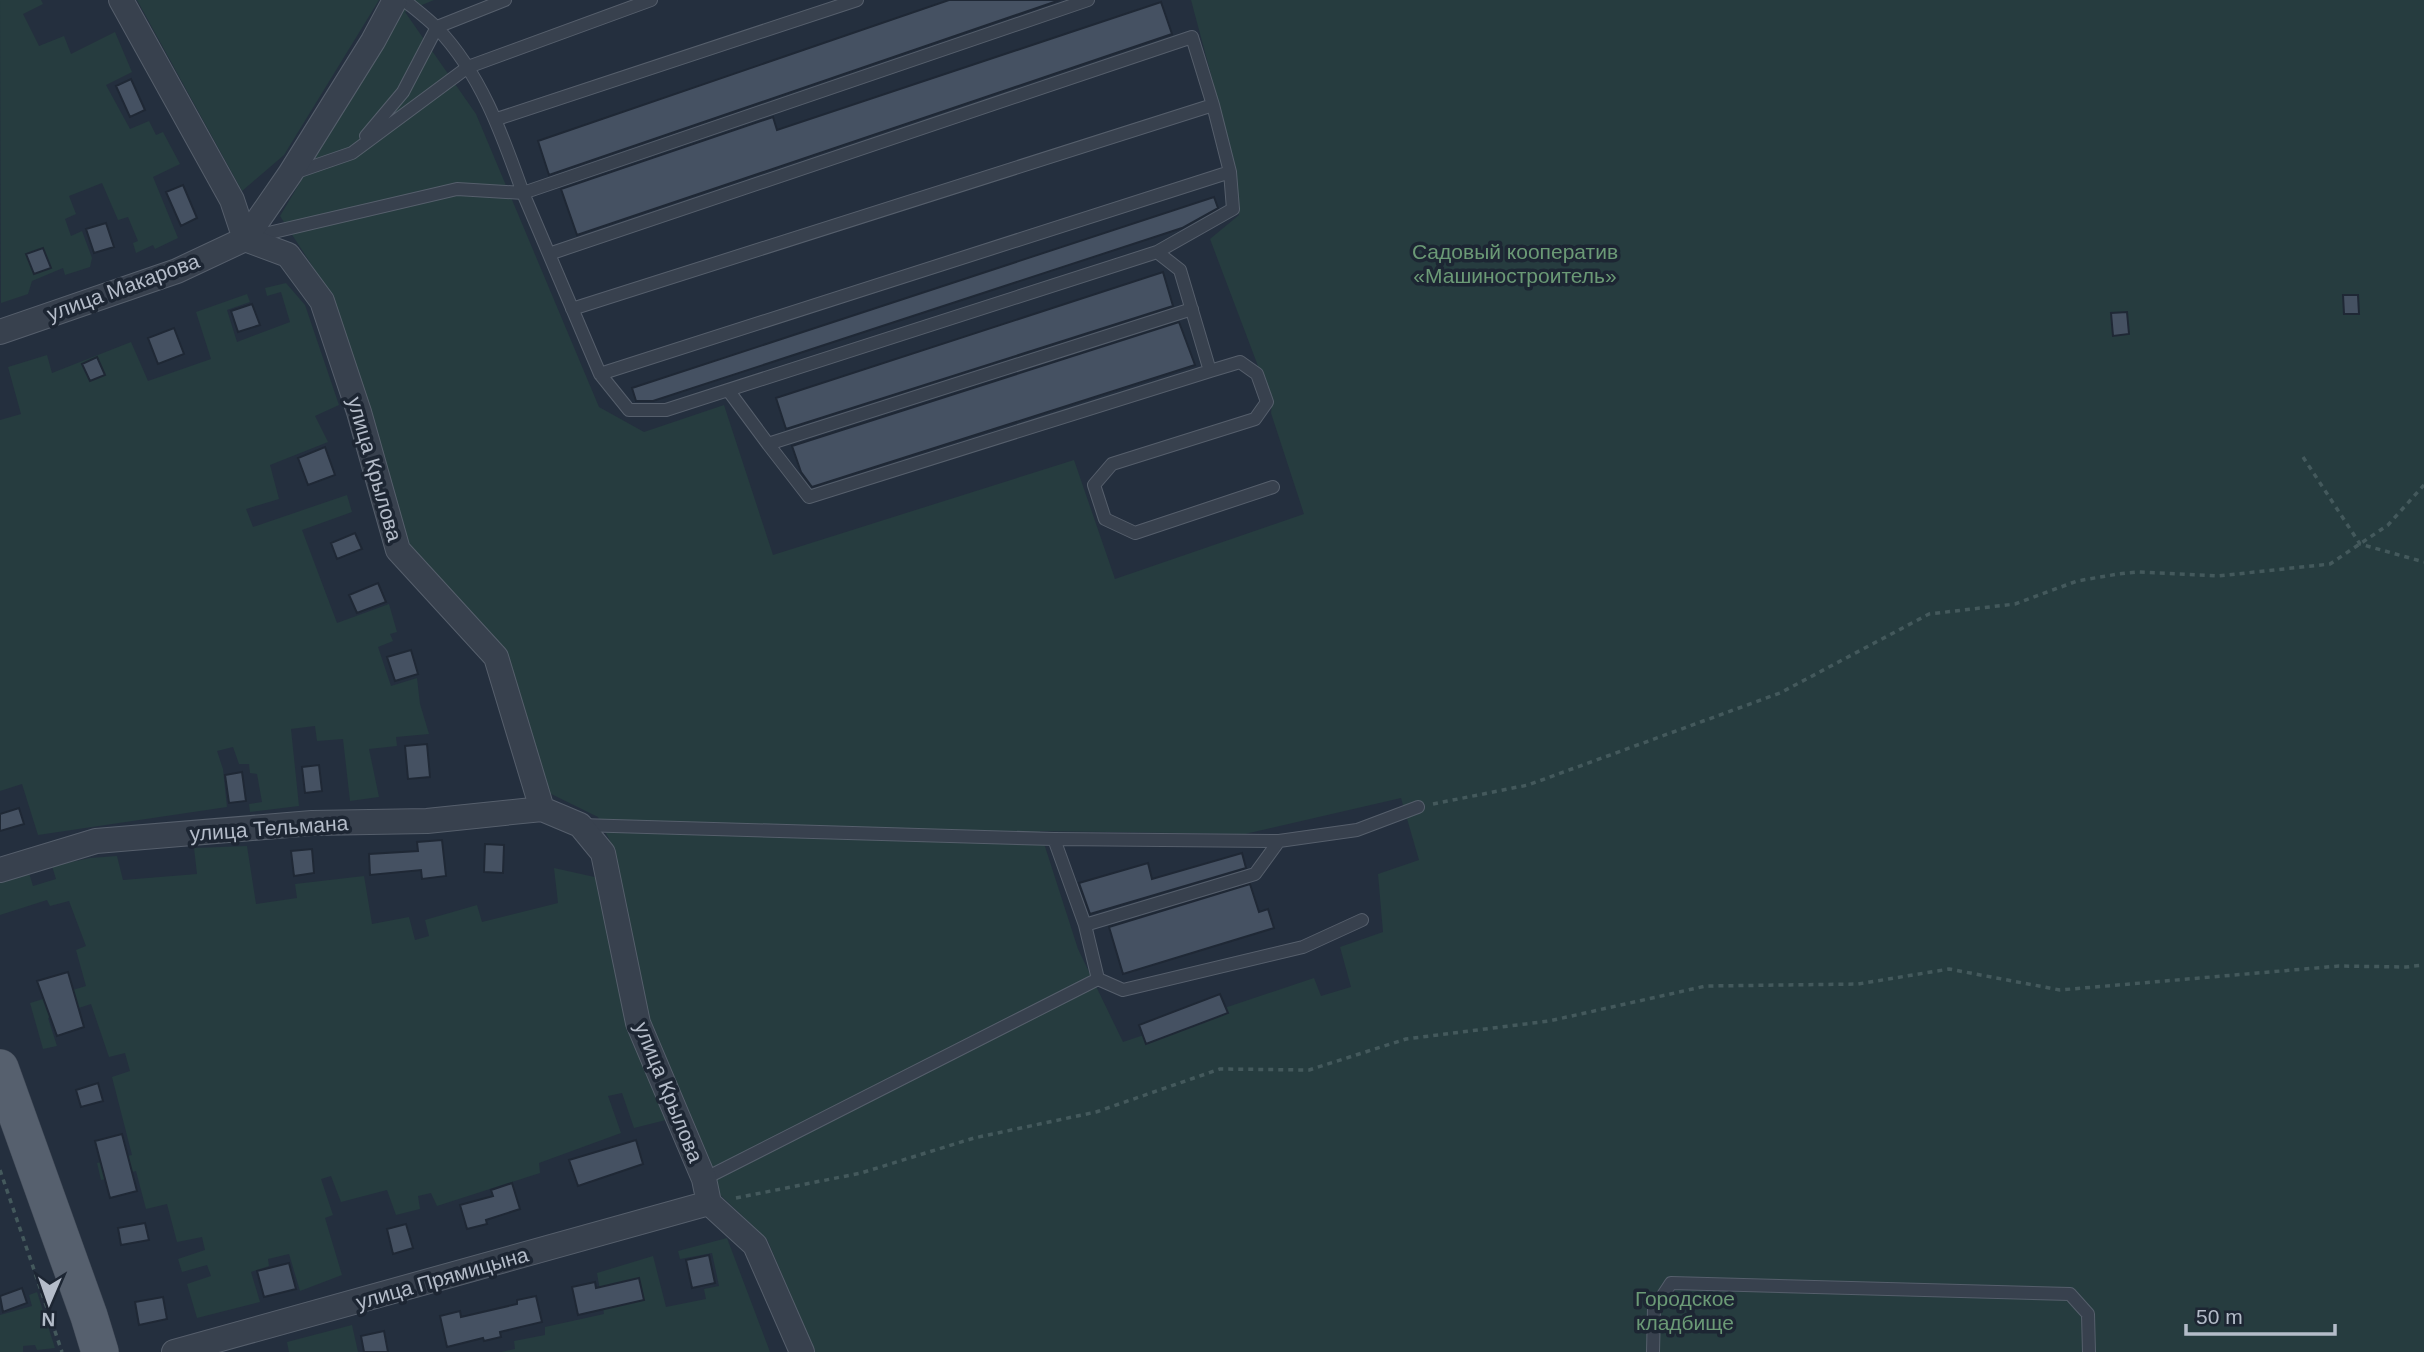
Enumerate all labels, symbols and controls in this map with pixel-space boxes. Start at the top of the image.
park label: Садовый кооператив «Машиностроитель» [1412,240,1618,287]
street label: улица Макарова [44,249,203,325]
street label: улица Крылова [343,394,407,544]
street label: улица Тельмана [189,811,349,845]
street label: улица Крылова [630,1018,708,1166]
street label: улица Прямицына [353,1242,531,1314]
north arrow [14,1268,84,1338]
park label: Городское кладбище [1635,1287,1735,1334]
scale bar [2186,1292,2335,1336]
text: 50 m [2196,1305,2243,1328]
text: N [41,1309,56,1330]

